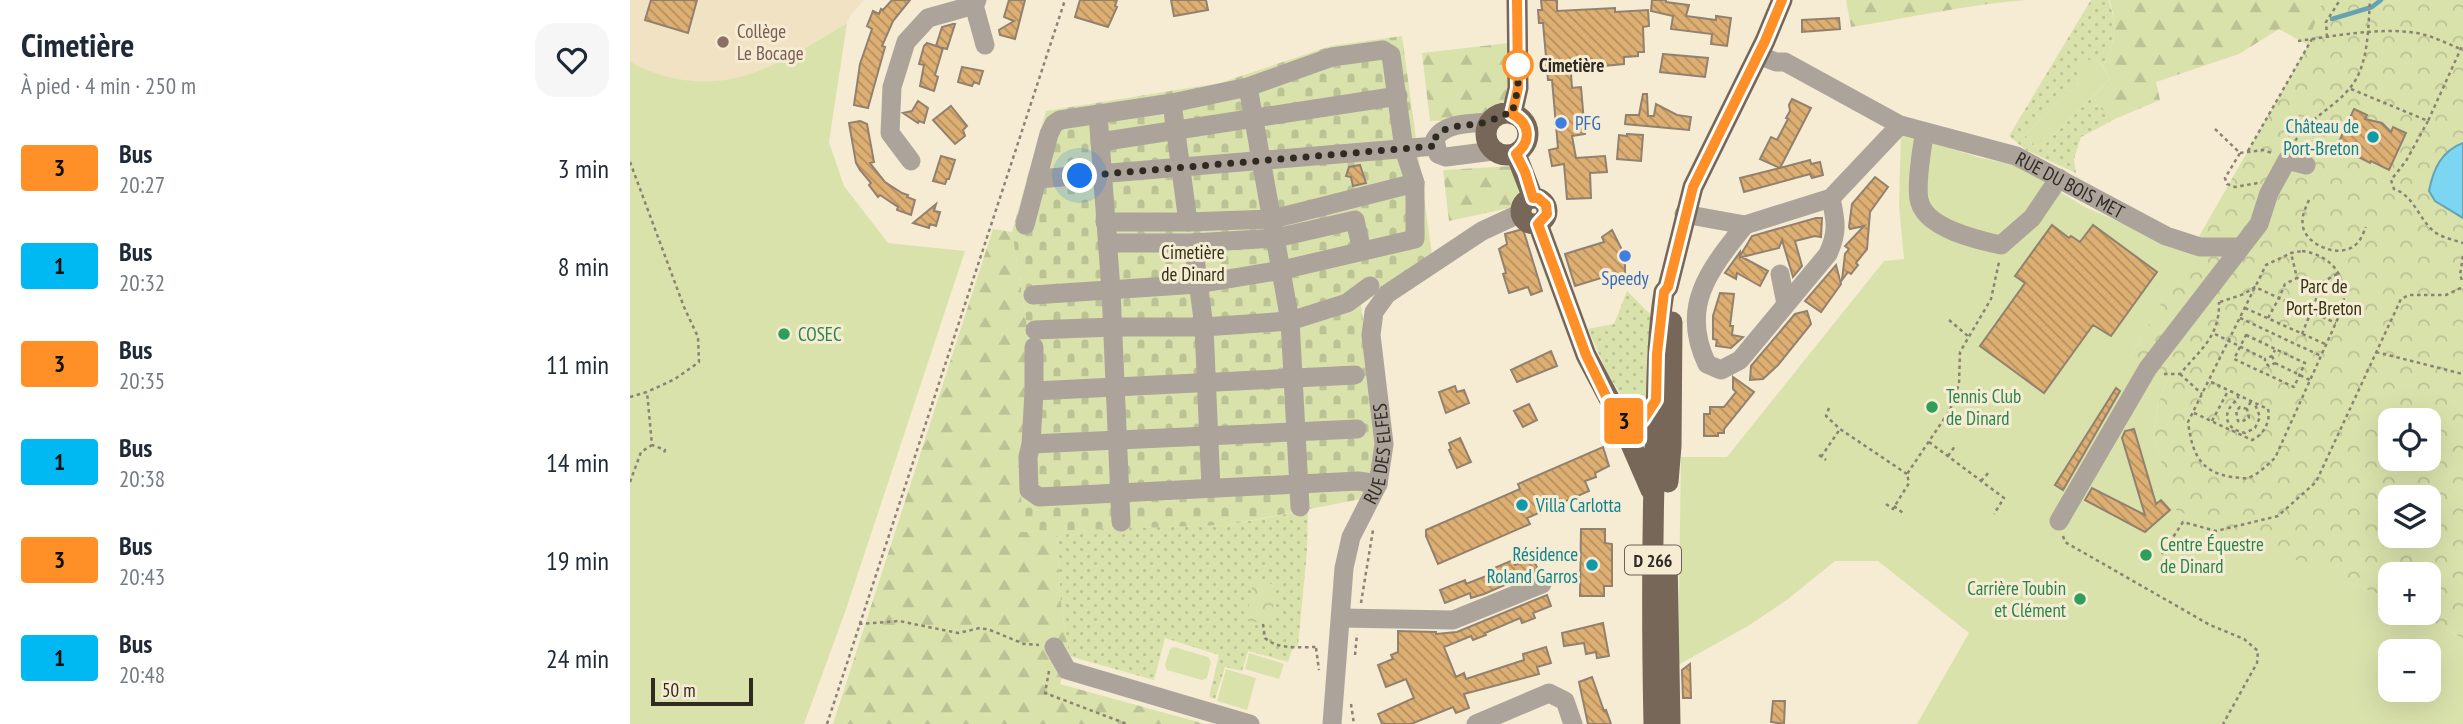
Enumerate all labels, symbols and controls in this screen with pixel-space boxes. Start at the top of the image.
place label: Collège Le Bocage [737,19,804,65]
text: Cimetière [21,23,134,66]
button: heart [535,23,609,97]
marker: Collège Le Bocage [715,34,731,50]
marker: Cimetière [1503,50,1533,80]
place label: Cimetière [1539,53,1604,77]
text: À pied · 4 min · 250 m [21,71,196,100]
place label: PFG [1575,111,1601,135]
place label: Château de Port-Breton [2283,114,2359,160]
marker: PFG [1553,115,1569,131]
marker: Château de Port-Breton [2365,129,2381,145]
text: Bus [119,137,152,170]
street label: RUE DU BOIS MET [2012,146,2129,224]
text: 3 [54,152,65,183]
text: 3 min [558,152,609,185]
your location [1062,158,1097,193]
text: 20:27 [119,170,165,199]
text: Bus [119,235,152,268]
park label: Cimetière de Dinard [1161,240,1225,286]
marker: Speedy [1617,248,1633,264]
text: 1 [54,250,65,281]
text: 8 min [558,250,609,283]
place label: Speedy [1601,266,1650,290]
text: 20:32 [119,268,165,297]
park label: Parc de Port-Breton [2286,274,2362,320]
place label: COSEC [798,322,842,346]
marker: COSEC [776,326,792,342]
text: Bus [119,333,152,366]
text: 3 [54,348,65,379]
text: 11 min [546,348,609,381]
text: 20:35 [119,366,165,395]
place label: Tennis Club de Dinard [1946,384,2021,430]
line badge: 3 [1601,398,1647,444]
marker: Tennis Club de Dinard [1924,399,1940,415]
street label: RUE DES ELFES [1358,402,1396,508]
text: 3 [1618,405,1630,436]
map controls [2378,408,2441,702]
button: locate [2378,408,2441,471]
text: Bus [119,431,152,464]
text: 1 [54,446,65,477]
text: 14 min [546,446,609,479]
text: 20:38 [119,464,165,493]
button: layers [2378,485,2441,548]
place label: Villa Carlotta [1535,493,1621,517]
marker: Villa Carlotta [1514,497,1530,513]
text: Bus [119,529,152,562]
place label: Centre Équestre de Dinard [2160,532,2264,578]
place label: Résidence Roland Garros [1487,542,1578,588]
text: 3 [54,544,65,575]
text: 19 min [546,544,609,577]
road number: D 266 [1625,546,1681,574]
marker: Centre Équestre de Dinard [2138,547,2154,563]
marker: Résidence Roland Garros [1584,557,1600,573]
text: 20:43 [119,562,165,591]
button: + [2378,562,2441,625]
place label: Carrière Toubin et Clément [1967,576,2067,622]
marker: Carrière Toubin et Clément [2072,591,2088,607]
text: Bus [119,627,152,660]
button: − [2378,639,2441,702]
text: 1 [54,642,65,673]
text: 24 min [546,642,609,675]
text: 20:48 [119,660,165,689]
scale bar [651,675,752,707]
text: 50 m [662,678,696,702]

